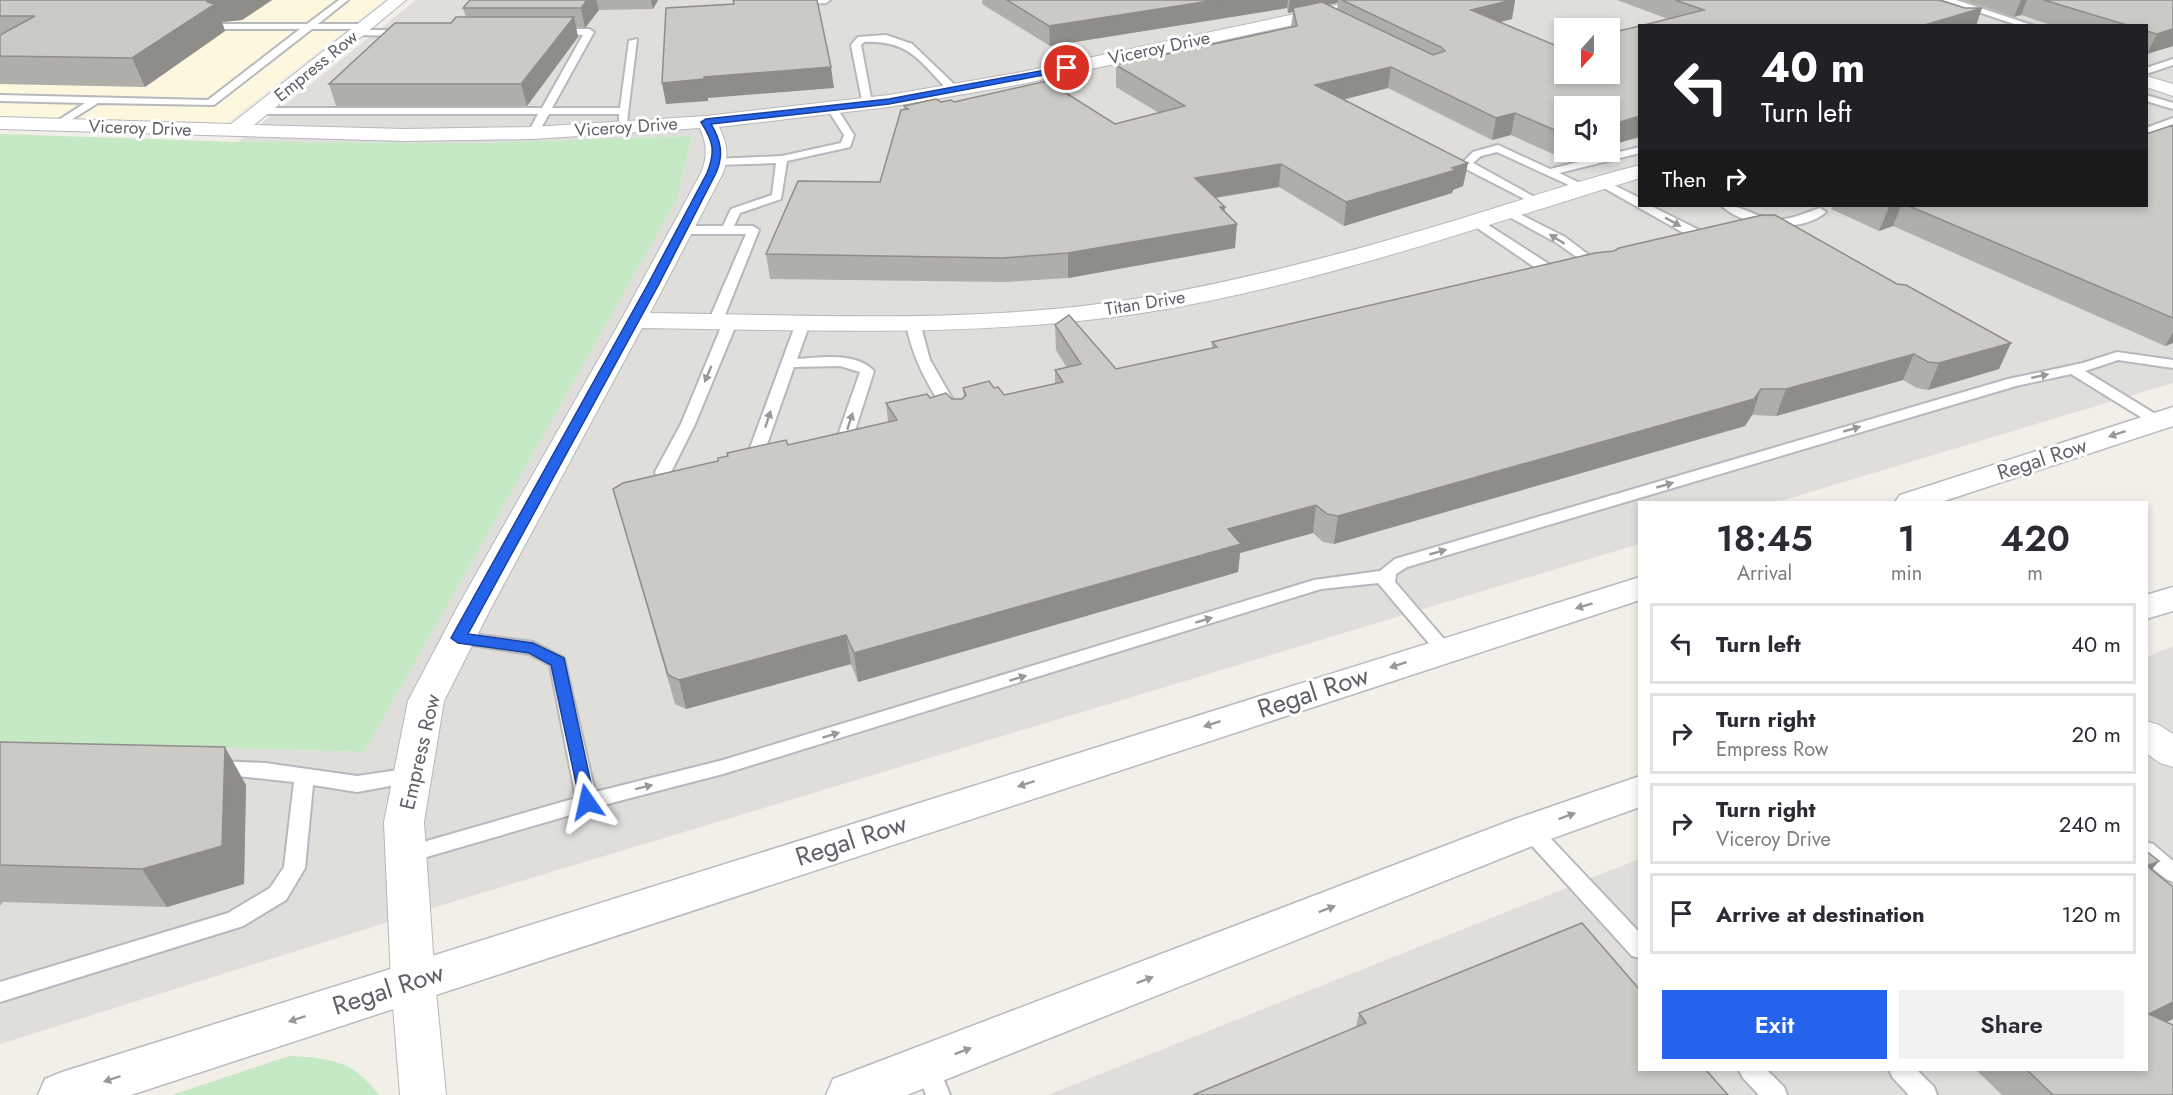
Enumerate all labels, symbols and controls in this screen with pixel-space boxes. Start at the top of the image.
north arrow [1554,18,1620,84]
map controls [1554,18,1620,162]
street label: Empress Row [269,24,364,108]
street label: Viceroy Drive [1106,25,1212,71]
text: 40 m [1761,37,1865,98]
pin [1041,42,1092,93]
icon: left [1662,48,1740,126]
icon: arrive [1050,51,1083,84]
text: Turn left [1761,93,1851,132]
button: sound [1554,96,1620,162]
street label: Viceroy Drive [574,110,678,144]
street label: Viceroy Drive [88,113,192,143]
icon: right [1719,162,1752,195]
text: Then [1662,163,1707,195]
one-way arrow [1664,217,1681,227]
one-way arrow [1549,234,1565,245]
street label: Titan Drive [1103,284,1187,322]
one-way arrow [703,366,713,384]
one-way arrow [2031,371,2050,380]
one-way arrow [764,410,774,428]
one-way arrow [846,412,855,430]
one-way arrow [1843,424,1861,433]
street label: Regal Row [1993,430,2092,488]
one-way arrow [2108,430,2126,439]
one-way arrow [1656,480,1674,489]
text: 18:45 [1716,512,1813,564]
text: 1 [1898,512,1915,564]
text: 420 [2000,512,2070,564]
one-way arrow [1429,547,1447,556]
text: Arrival [1737,559,1792,588]
text: min [1891,559,1922,588]
text: m [2027,559,2043,588]
one-way arrow [1575,602,1593,611]
one-way arrow [1195,615,1213,624]
icon: left [1665,627,1698,660]
text: Turn left [1716,628,1801,660]
text: 40 m [2071,628,2121,660]
street label: Regal Row [1252,656,1374,728]
one-way arrow [1389,660,1407,670]
one-way arrow [1009,673,1027,682]
street label: Empress Row [392,690,448,813]
text: Turn right [1716,703,1816,735]
icon: right [1665,717,1698,750]
text: 20 m [2072,718,2121,750]
one-way arrow [1203,720,1221,729]
one-way arrow [822,729,840,739]
text: Empress Row [1716,735,1828,764]
position arrow [555,770,619,834]
one-way arrow [1017,780,1035,789]
one-way arrow [635,782,653,791]
text: Turn right [1716,793,1816,825]
street label: Regal Row [790,804,912,876]
icon: right [1665,807,1698,840]
text: 240 m [2059,808,2121,840]
one-way arrow [1559,811,1577,821]
text: Viceroy Drive [1716,825,1831,854]
icon: arrive [1665,897,1698,930]
text: Arrive at destination [1716,898,1925,930]
text: 120 m [2062,898,2121,930]
one-way arrow [1318,904,1336,914]
street label: Regal Row [327,953,449,1025]
one-way arrow [1136,975,1154,984]
button: Exit [1662,990,1887,1059]
button: Share [1899,990,2124,1059]
one-way arrow [288,1014,306,1024]
one-way arrow [955,1046,973,1056]
one-way arrow [103,1075,121,1084]

